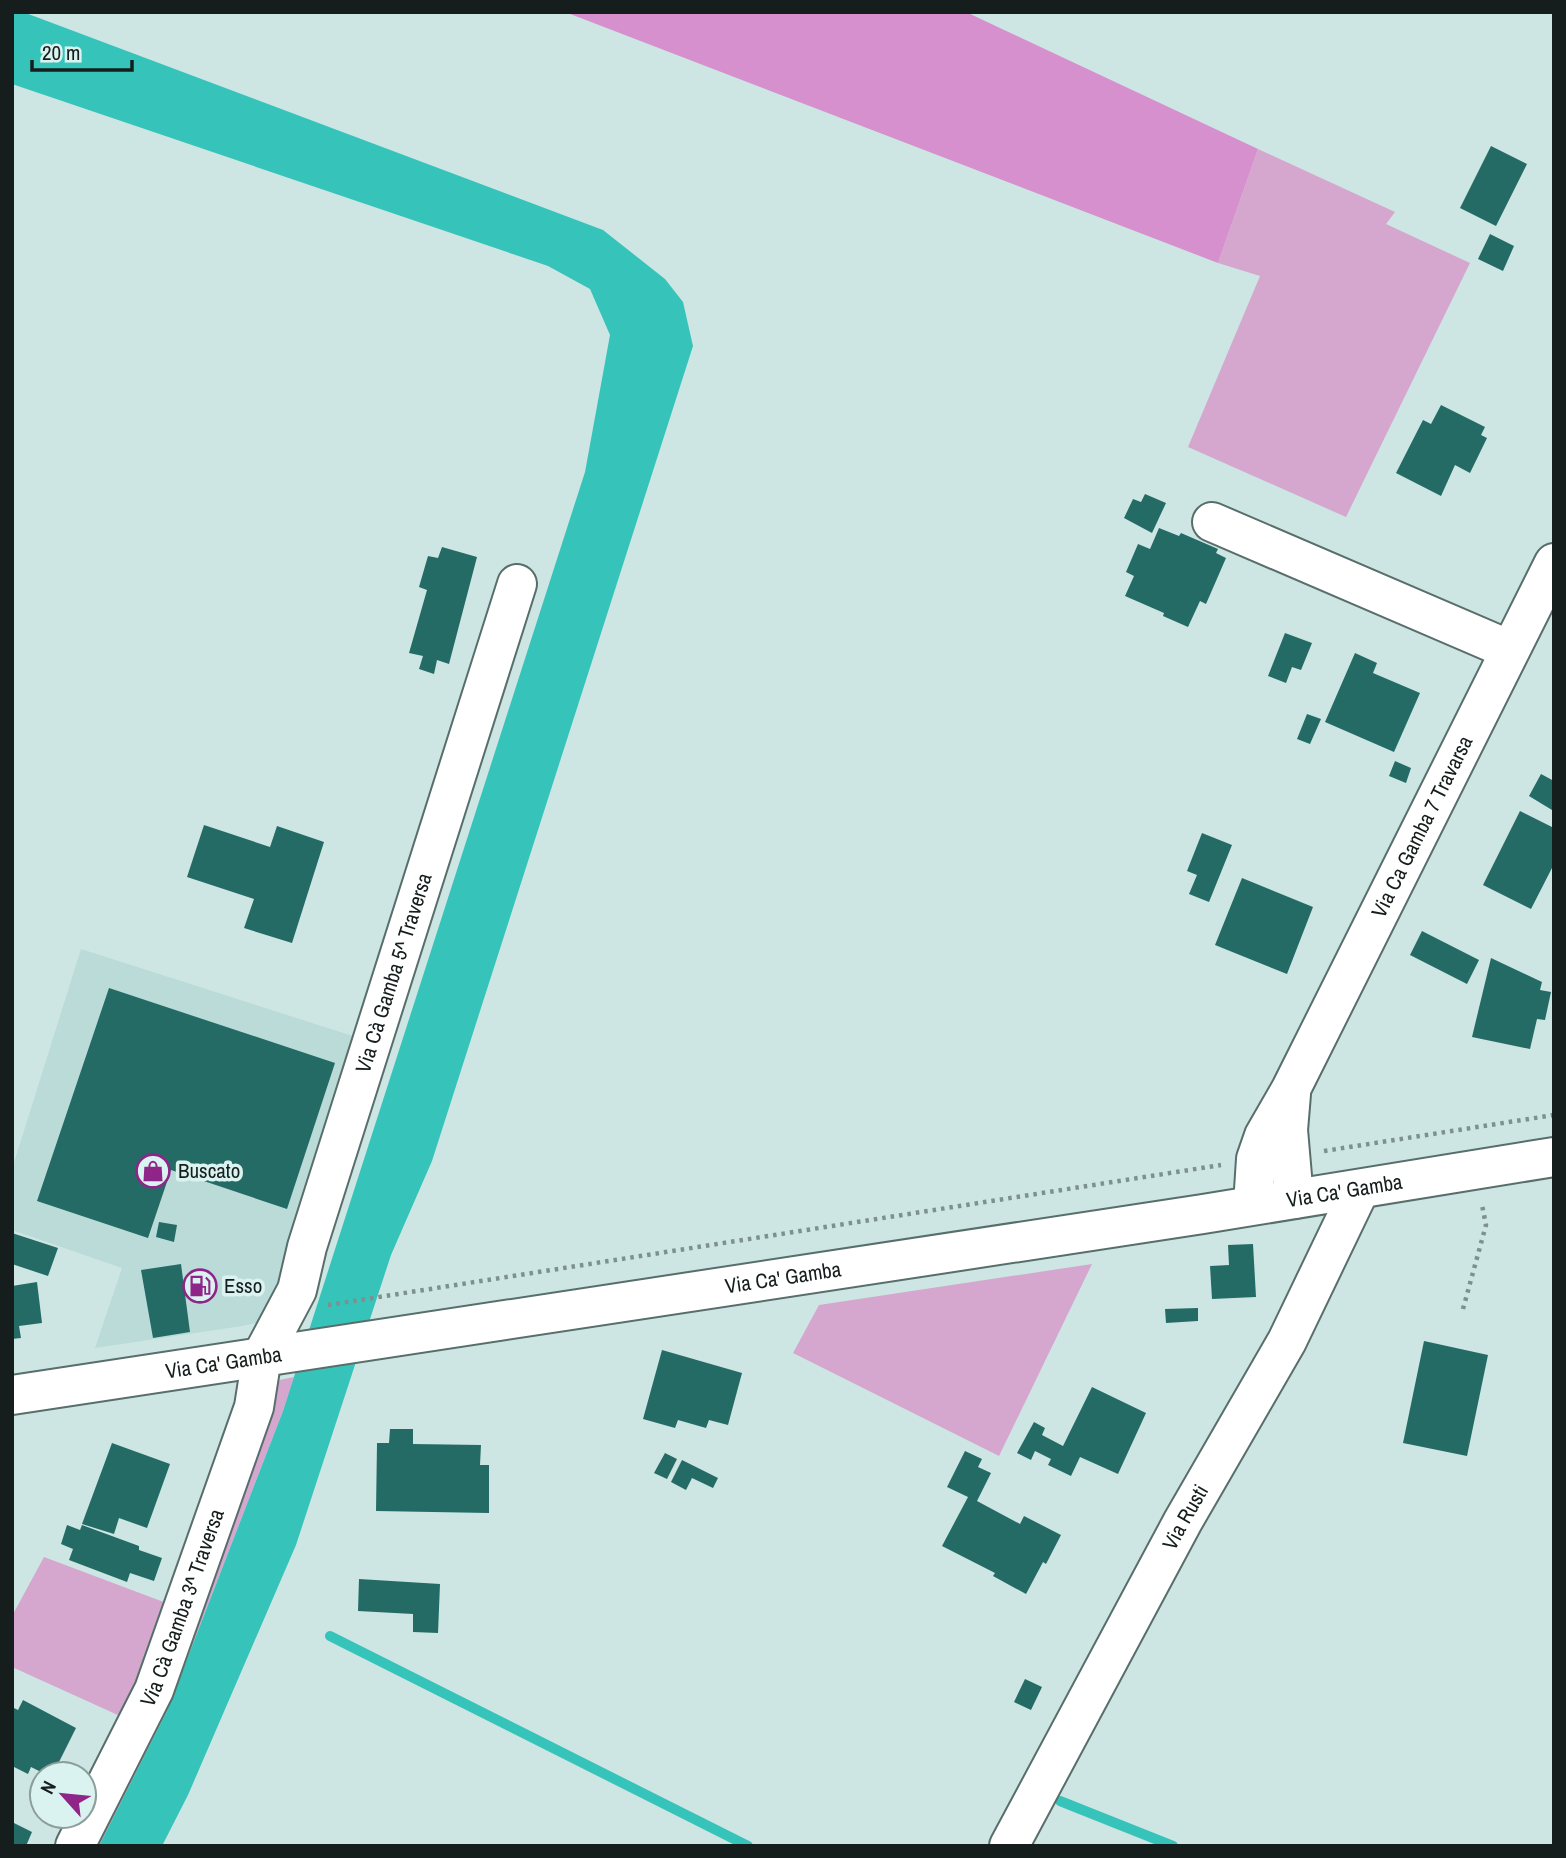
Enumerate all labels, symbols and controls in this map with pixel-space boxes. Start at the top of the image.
scale bar [32,28,131,72]
text: 20 m [42,38,80,67]
street label: Via Ca Gamba 7 Travarsa [1364,730,1480,922]
street label: Via Cà Gamba 5^ Traversa [348,869,439,1076]
shop icon: Buscato [134,1152,172,1190]
place label: Buscato [178,1156,240,1185]
street label: Via Ca' Gamba [1284,1167,1405,1214]
street label: Via Ca' Gamba [723,1254,843,1300]
fuel station icon: Esso [181,1267,219,1305]
place label: Esso [224,1271,262,1300]
street label: Via Ca' Gamba [163,1339,284,1385]
street label: Via Rusti [1155,1479,1215,1555]
street label: Via Cà Gamba 3^ Traversa [133,1504,231,1711]
north arrow [28,1760,98,1830]
text: N [34,1776,62,1798]

